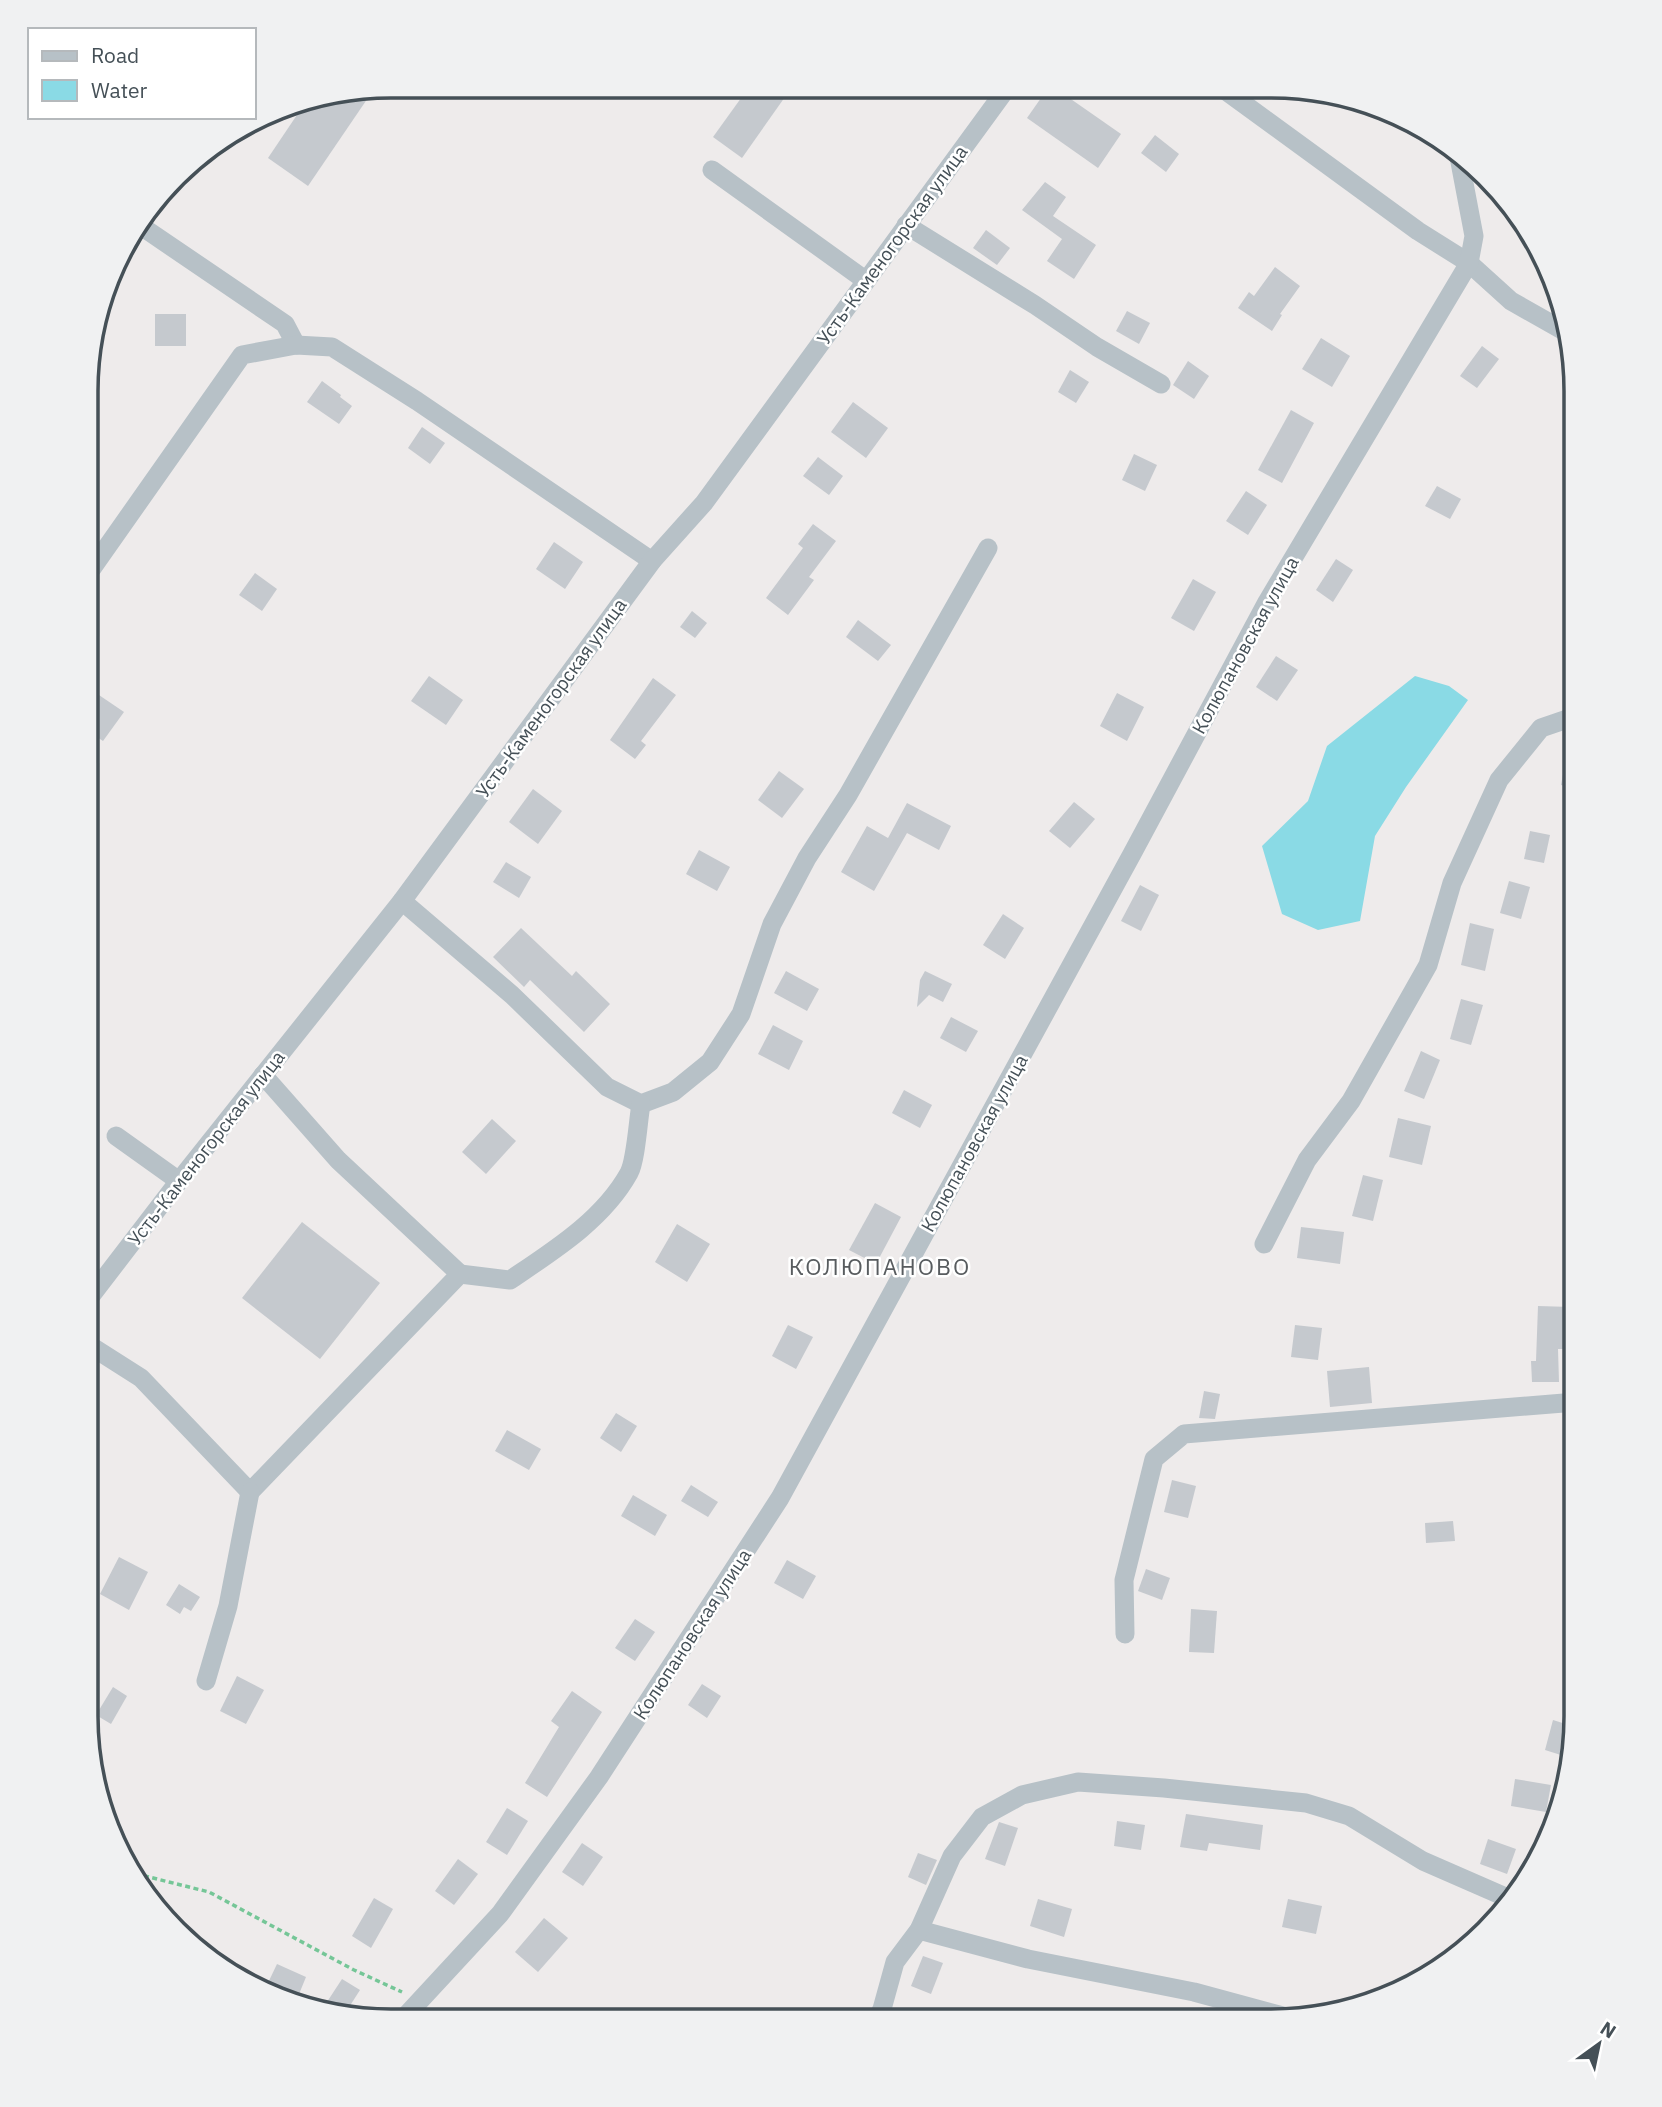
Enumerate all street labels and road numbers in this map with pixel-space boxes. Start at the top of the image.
street label: Усть-Каменогорская улица [811,140,973,350]
street label: Колюпановская улица [1186,552,1304,738]
street label: Усть-Каменогорская улица [470,593,632,803]
street label: Усть-Каменогорская улица [122,1046,290,1250]
street label: Колюпановская улица [915,1050,1033,1236]
street label: Колюпановская улица [628,1544,756,1724]

